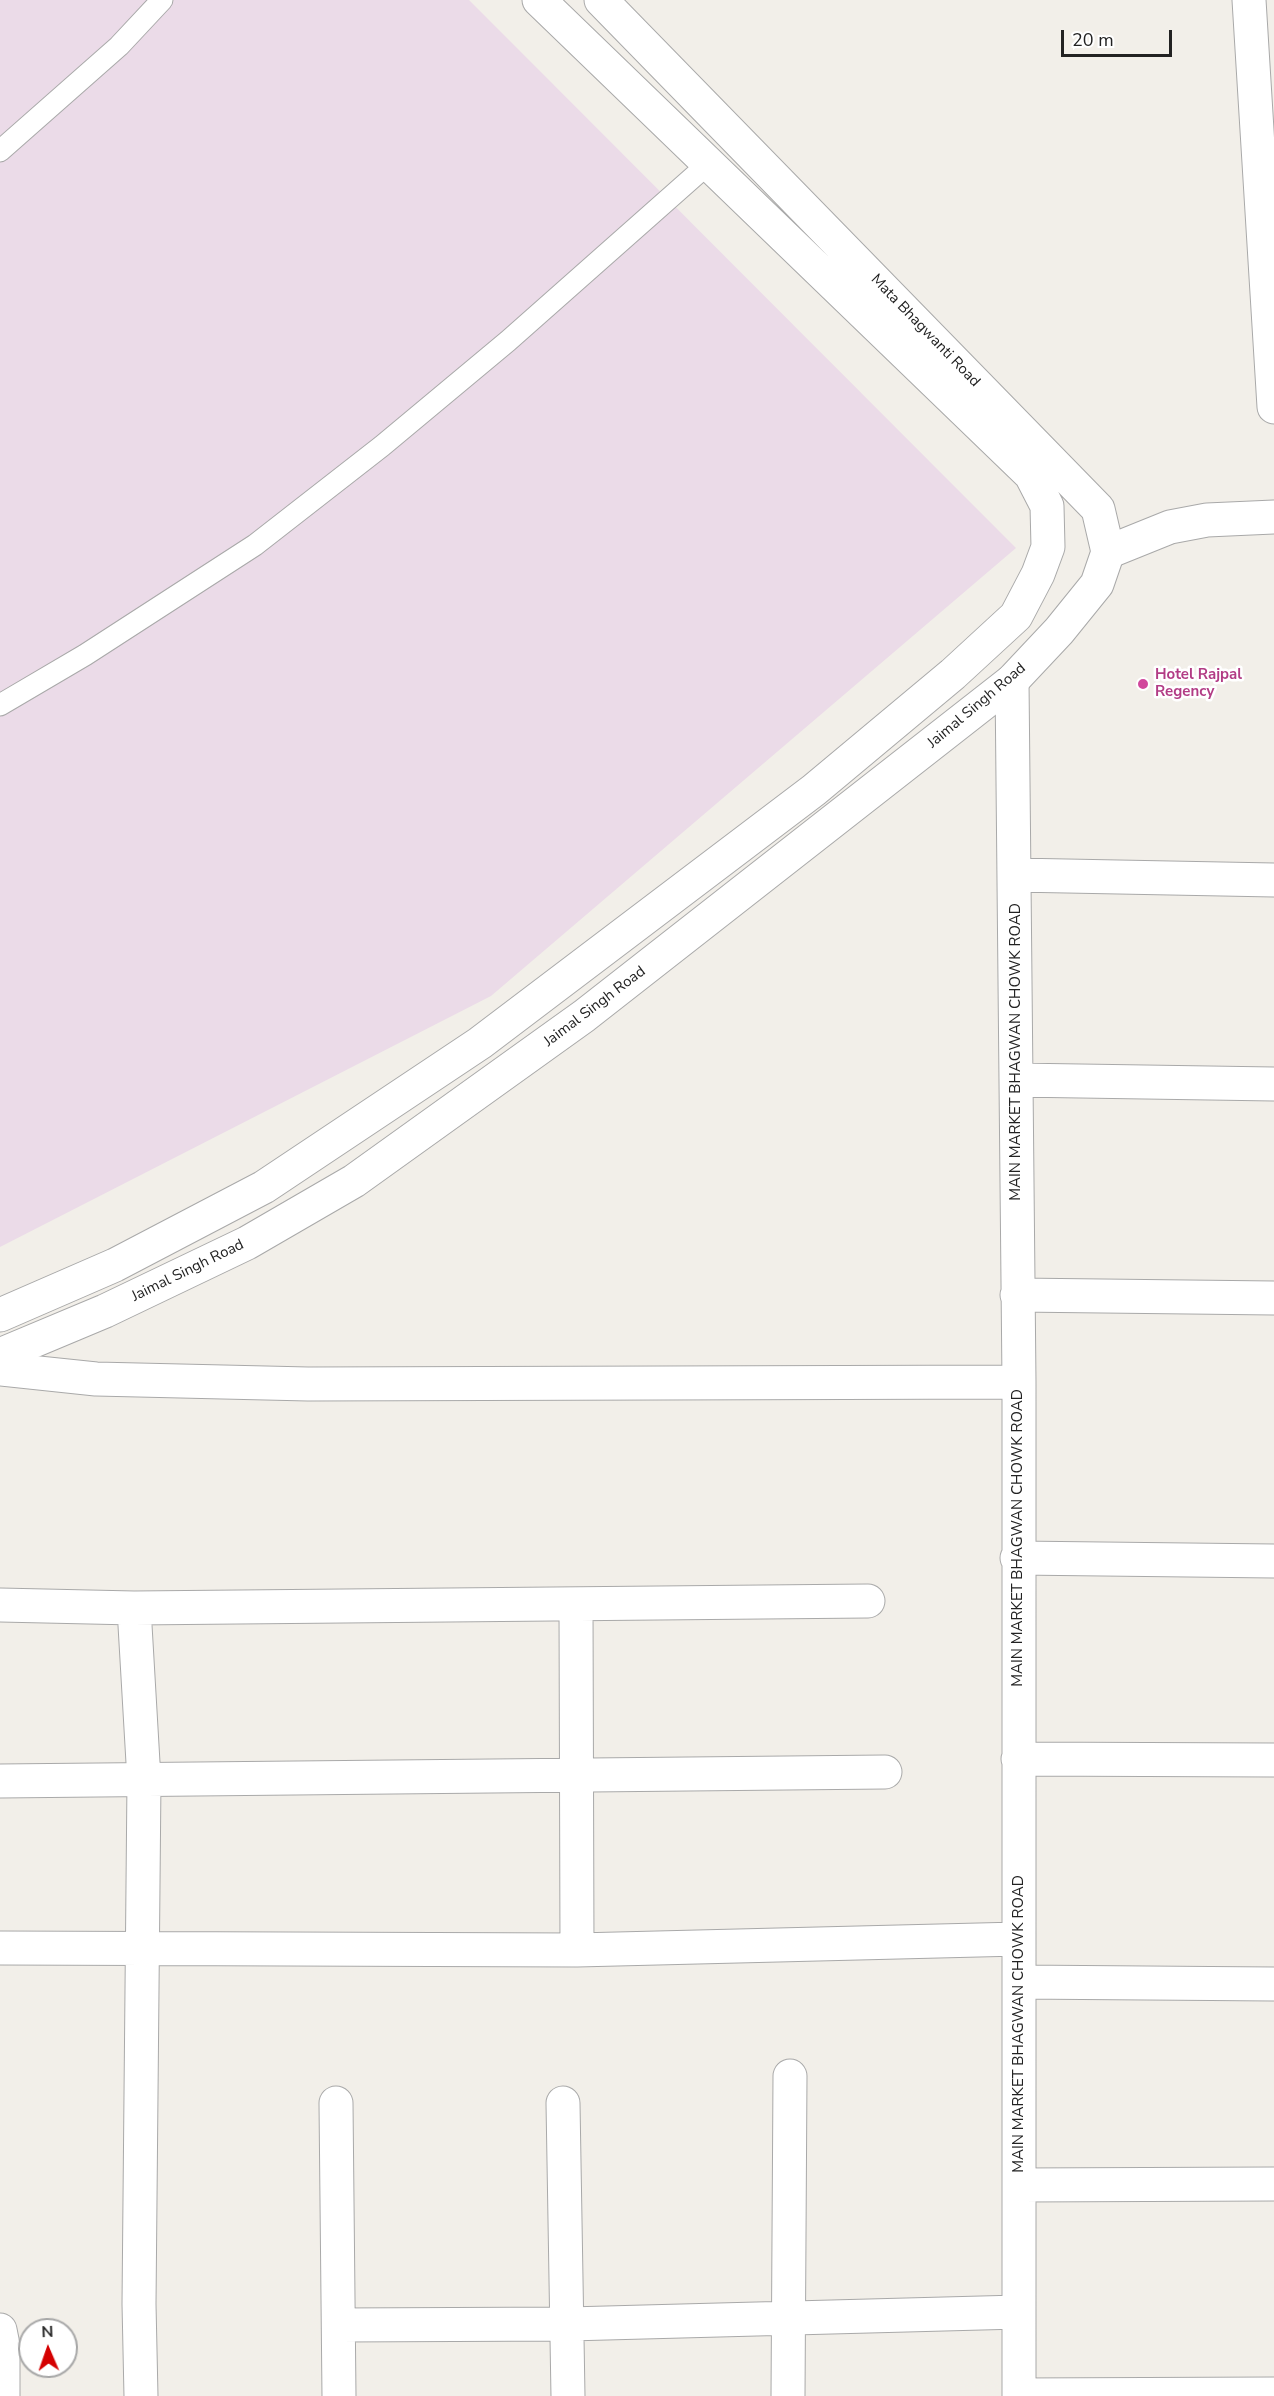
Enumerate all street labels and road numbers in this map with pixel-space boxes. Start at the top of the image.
street label: Mata Bhagwanti Road [867,271,983,391]
street label: Jaimal Singh Road [924,660,1030,752]
street label: MAIN MARKET BHAGWAN CHOWK ROAD [1007,903,1025,1201]
street label: Jaimal Singh Road [541,963,649,1051]
street label: Jaimal Singh Road [129,1236,247,1306]
street label: MAIN MARKET BHAGWAN CHOWK ROAD [1009,1389,1027,1687]
street label: MAIN MARKET BHAGWAN CHOWK ROAD [1010,1875,1028,2173]

